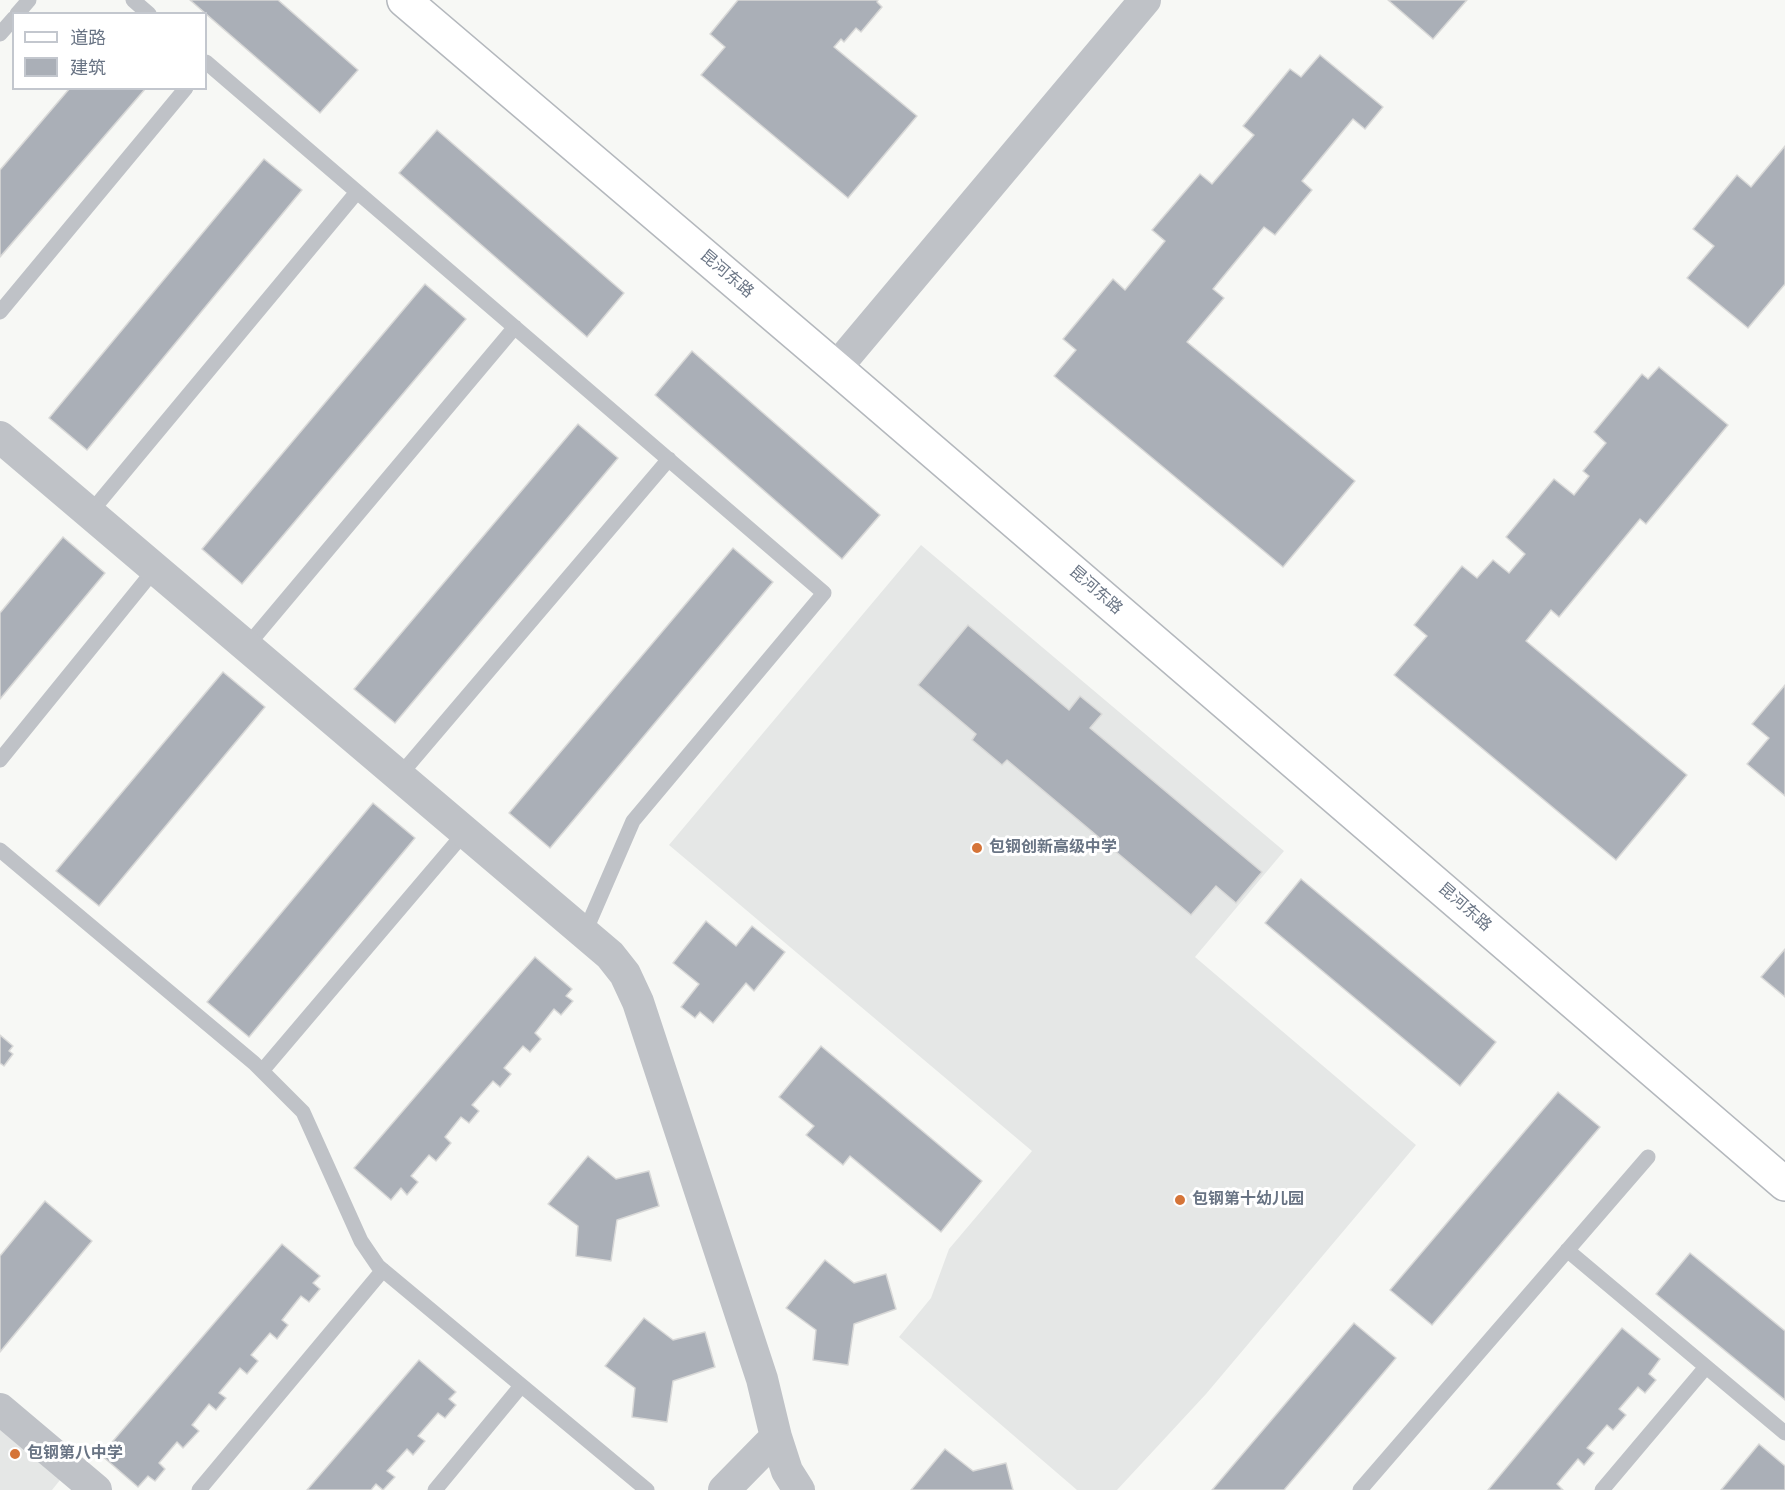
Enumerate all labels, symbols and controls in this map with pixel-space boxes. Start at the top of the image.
legend [12,12,207,90]
text: 道路 [70,26,106,51]
text: 建筑 [70,56,106,81]
street label: 昆河东路 [695,247,757,303]
street label: 昆河东路 [1065,563,1125,619]
place label: 包钢创新高级中学 [989,838,1117,858]
marker: 包钢创新高级中学 [970,841,984,855]
street label: 昆河东路 [1434,880,1494,936]
place label: 包钢第十幼儿园 [1192,1190,1304,1210]
marker: 包钢第十幼儿园 [1173,1193,1187,1207]
place label: 包钢第八中学 [27,1444,123,1464]
marker: 包钢第八中学 [8,1447,22,1461]

